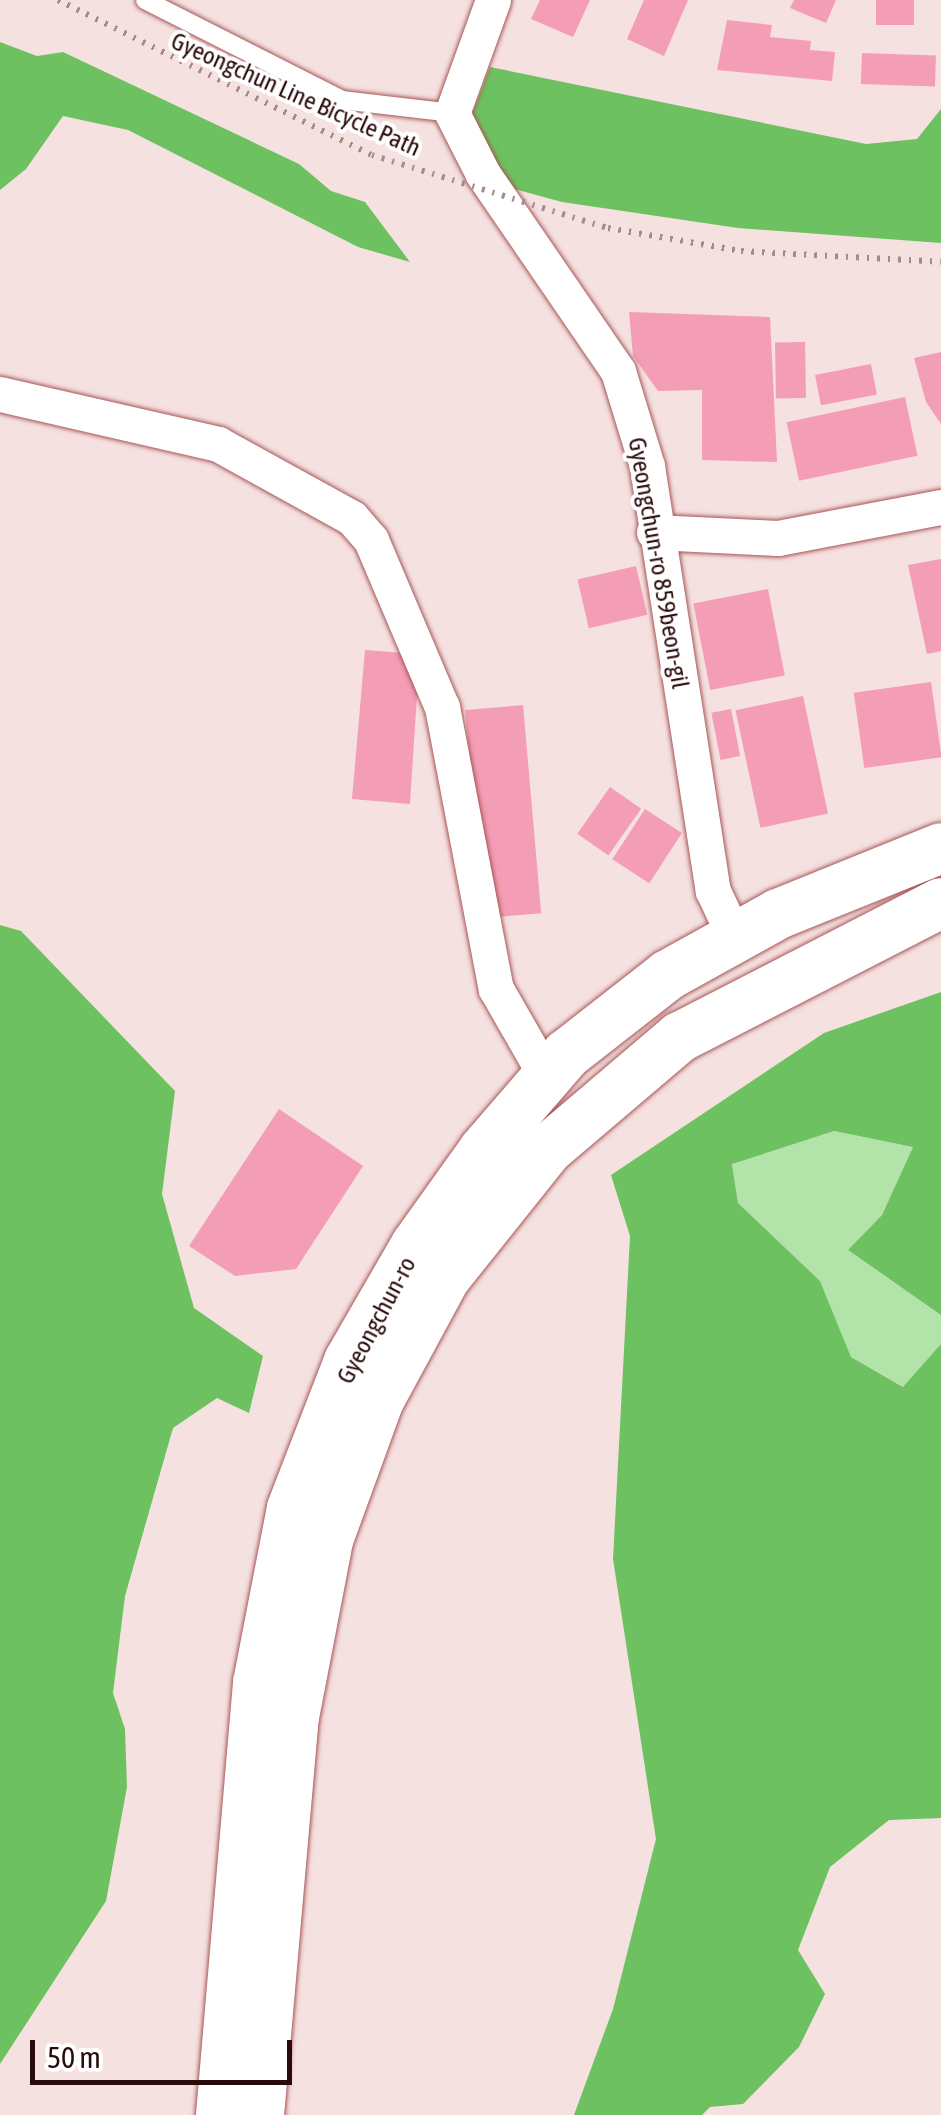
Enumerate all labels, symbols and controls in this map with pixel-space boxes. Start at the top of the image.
street label: Gyeongchun Line Bicycle Path [167,25,425,163]
street label: Gyeongchun-ro 859beon-gil [622,435,696,691]
street label: Gyeongchun-ro [330,1251,422,1389]
scale bar [35,2020,298,2082]
text: 50 m [47,2040,101,2074]

